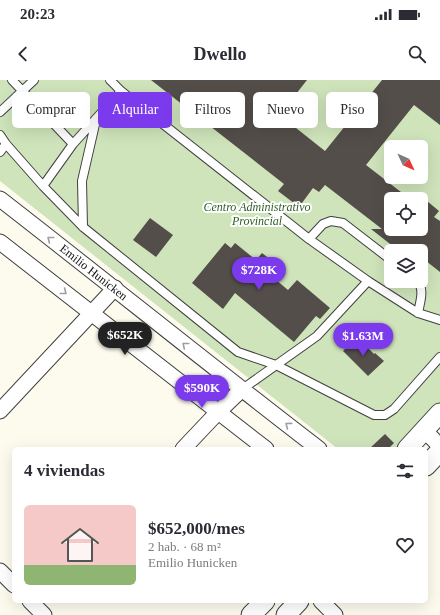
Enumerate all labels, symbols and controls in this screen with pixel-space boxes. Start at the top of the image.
text: 20:23 [20,6,55,22]
icon: back [12,43,34,65]
icon: search [406,43,428,65]
text: Dwello [194,44,247,64]
chip: Comprar [12,92,90,128]
chip: Alquilar [98,92,172,128]
chip: Filtros [180,92,245,128]
chip: Nuevo [253,92,318,128]
chip: Piso [326,92,378,128]
north arrow [384,140,428,184]
map controls [384,140,428,288]
button: locate [384,192,428,236]
park label: Centro Administrativo Provincial [203,200,311,228]
one-way arrow [48,236,55,243]
street label: Emilio Hunicken [57,241,130,303]
button: layers [384,244,428,288]
pin: $728K [231,257,287,291]
text: $728K [241,262,277,277]
one-way arrow [60,287,67,294]
pin: $652K [97,322,153,356]
pin: $1.63M [330,323,396,357]
text: $652K [107,327,143,342]
text: $1.63M [342,328,384,343]
one-way arrow [183,343,190,350]
pin: $590K [174,375,230,409]
text: $590K [184,380,220,395]
one-way arrow [285,423,292,430]
icon: filters [394,460,416,482]
text: 4 viviendas [24,461,105,480]
text: $652,000/mes [148,519,245,538]
icon: home [56,521,104,569]
icon: heart [394,534,416,556]
text: 2 hab. · 68 m² [148,539,221,554]
text: Emilio Hunicken [148,555,237,570]

